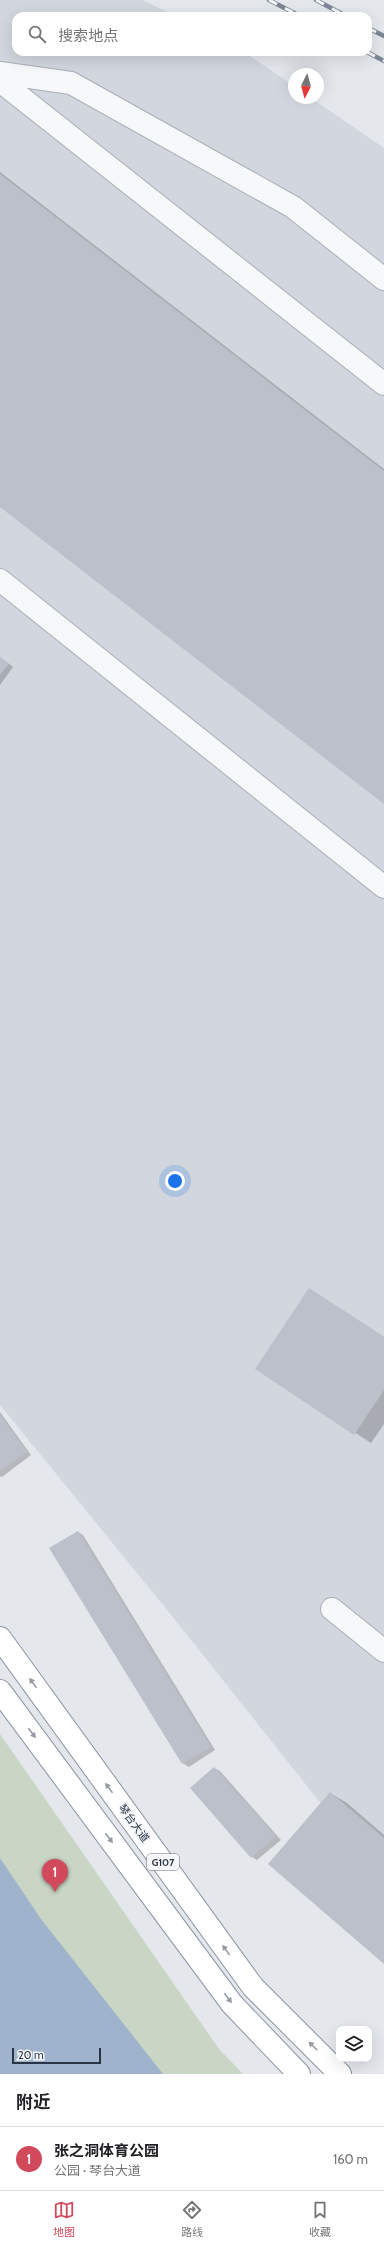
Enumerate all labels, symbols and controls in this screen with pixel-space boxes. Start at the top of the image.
search box [12,12,372,56]
icon: search [26,23,48,45]
text: 搜索地点 [58,27,118,45]
north arrow [288,68,324,104]
your location [165,1171,185,1191]
one-way arrow [28,1677,37,1688]
one-way arrow [27,1728,36,1739]
one-way arrow [105,1783,113,1793]
street label: 琴台大道 [115,1801,153,1845]
one-way arrow [105,1832,113,1843]
road number: G107 [147,1854,179,1870]
pin: 1 [42,1859,68,1892]
one-way arrow [222,1945,230,1955]
one-way arrow [224,1993,232,2004]
map controls [336,2026,372,2062]
button: layers [336,2026,372,2062]
one-way arrow [308,2042,318,2051]
scale bar [12,2046,101,2065]
text: 20 m [18,2048,44,2062]
text: 附近 [16,2092,50,2112]
text: 张之洞体育公园 [54,2142,159,2160]
text: 1 [27,2151,31,2167]
text: 160 m [333,2151,368,2167]
text: 公园 · 琴台大道 [54,2162,141,2178]
tab: 地图 [53,2199,75,2239]
tab: 路线 [181,2199,203,2239]
tab: 收藏 [309,2199,331,2239]

